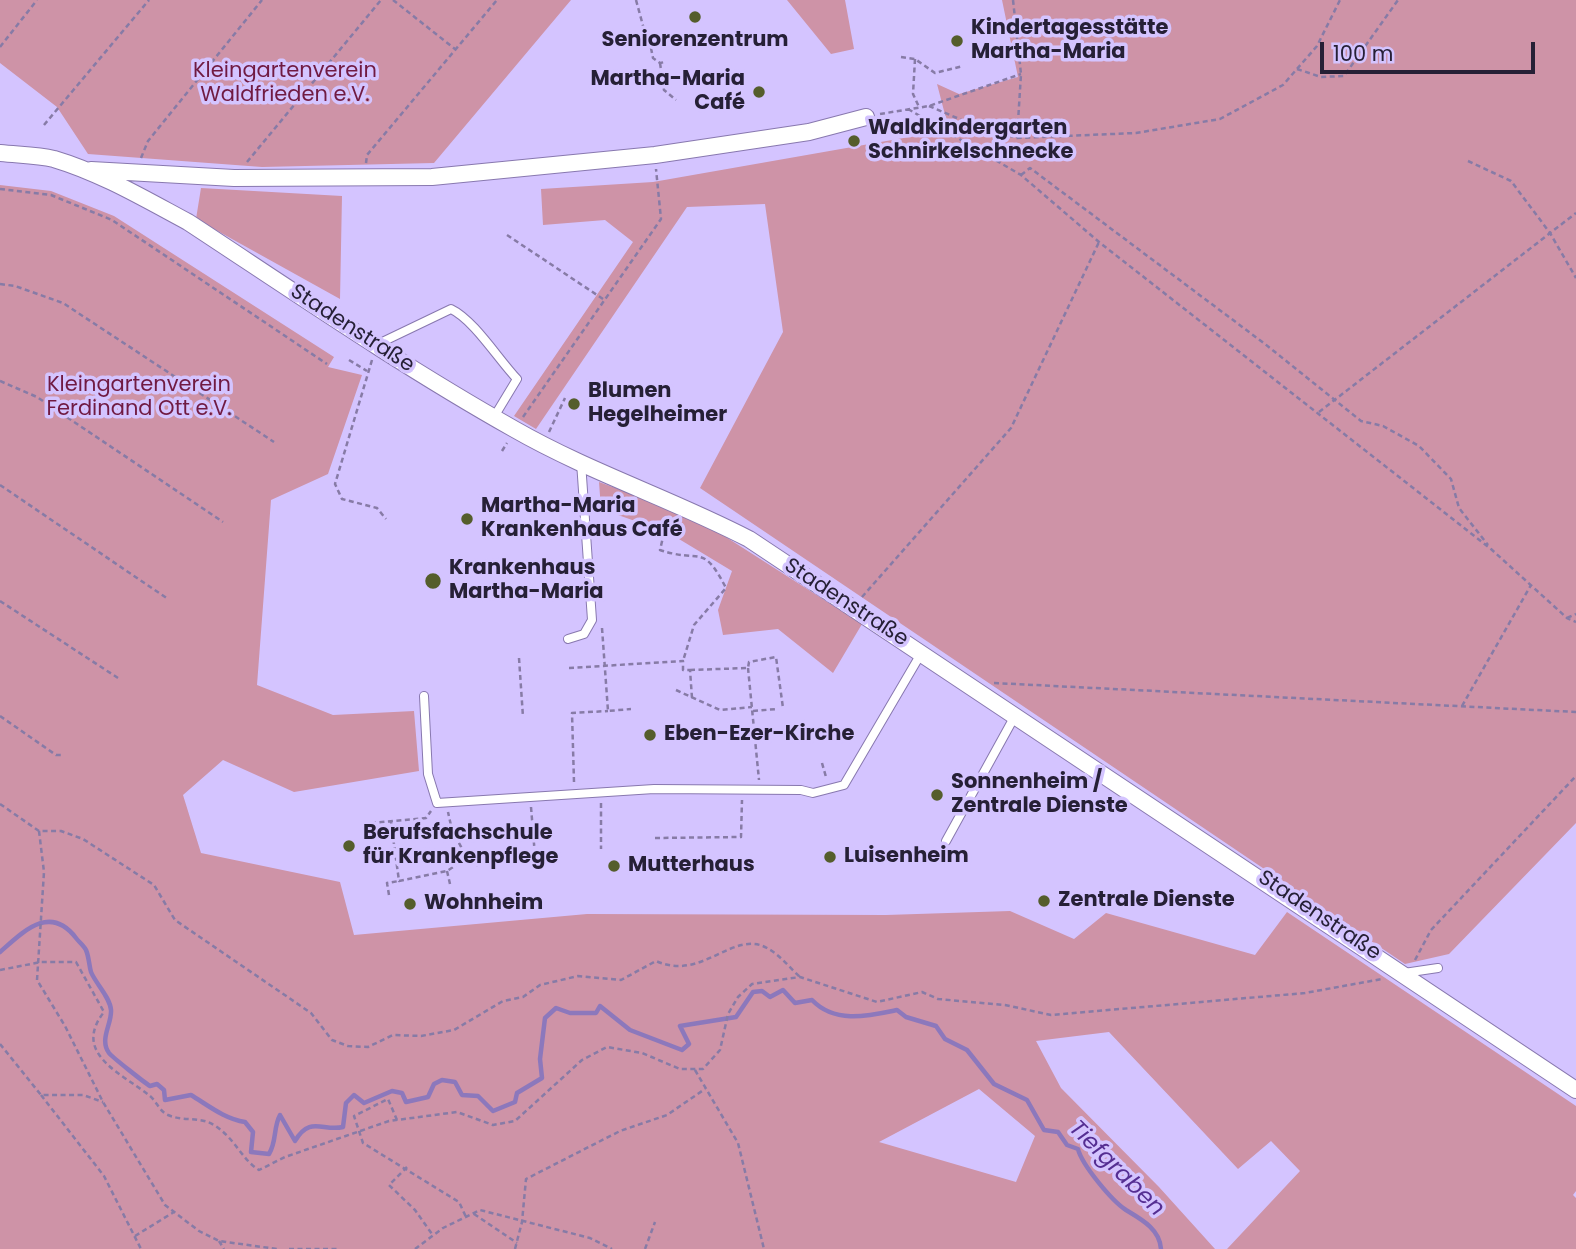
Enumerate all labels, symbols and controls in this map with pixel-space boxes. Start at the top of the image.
marker: Seniorenzentrum [687,9,703,25]
place label: Kindertagesstätte Martha-Maria [971,16,1168,66]
place label: Seniorenzentrum [601,28,789,54]
scale bar [1324,28,1539,72]
marker: Kindertagesstätte Martha-Maria [949,33,965,49]
text: 100 m [1333,39,1393,68]
park label: Kleingartenverein Waldfrieden e.V. [193,59,377,109]
place label: Martha-Maria Café [590,67,745,117]
marker: Martha-Maria Café [751,84,767,100]
place label: Waldkindergarten Schnirkelschnecke [868,116,1074,166]
marker: Waldkindergarten Schnirkelschnecke [846,133,862,149]
street label: Stadenstraße [285,280,419,378]
park label: Kleingartenverein Ferdinand Ott e.V. [46,373,232,423]
place label: Blumen Hegelheimer [588,379,727,429]
marker: Blumen Hegelheimer [566,396,582,412]
place label: Martha-Maria Krankenhaus Café [481,494,683,544]
marker: Martha-Maria Krankenhaus Café [459,511,475,527]
street label: Stadenstraße [779,554,913,652]
place label: Krankenhaus Martha-Maria [449,556,604,606]
marker: Krankenhaus Martha-Maria [423,571,443,591]
place label: Eben-Ezer-Kirche [664,722,854,748]
marker: Eben-Ezer-Kirche [642,727,658,743]
place label: Sonnenheim / Zentrale Dienste [951,770,1128,820]
marker: Sonnenheim / Zentrale Dienste [929,787,945,803]
place label: Berufsfachschule für Krankenpflege [363,821,558,871]
marker: Berufsfachschule für Krankenpflege [341,838,357,854]
place label: Luisenheim [844,844,969,870]
marker: Luisenheim [822,849,838,865]
place label: Mutterhaus [628,853,755,879]
marker: Mutterhaus [606,858,622,874]
street label: Stadenstraße [1253,866,1385,966]
place label: Zentrale Dienste [1058,888,1235,914]
place label: Wohnheim [424,891,543,917]
marker: Zentrale Dienste [1036,893,1052,909]
marker: Wohnheim [402,896,418,912]
water label: Tiefgraben [1062,1115,1170,1223]

